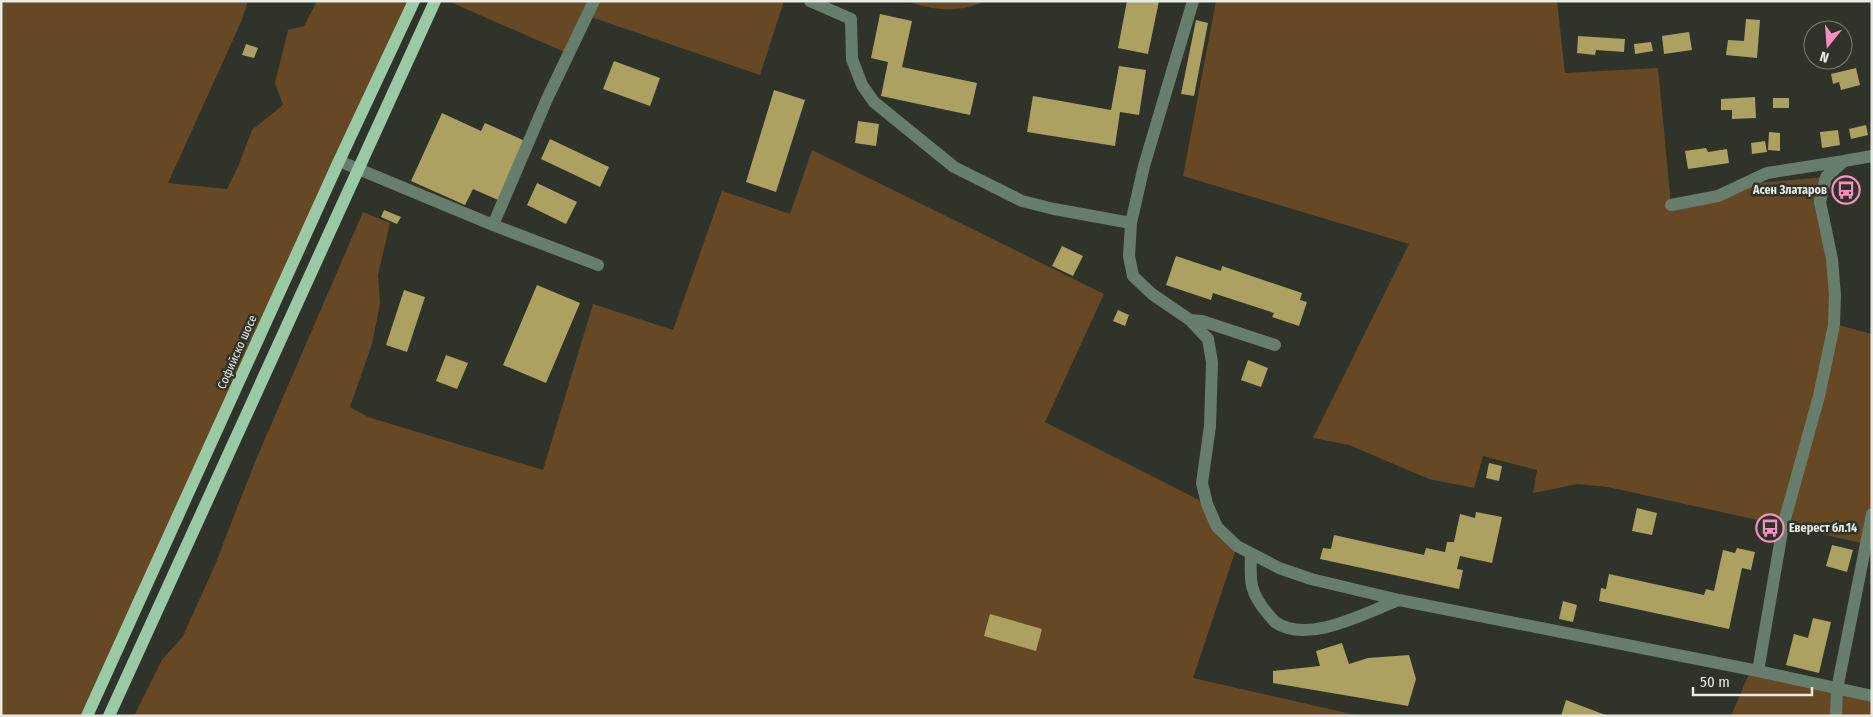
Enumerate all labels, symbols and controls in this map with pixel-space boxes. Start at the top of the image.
north arrow [1803,20,1853,70]
text: N [1818,48,1831,66]
bus stop icon: Асен Златаров [1831,175,1861,205]
place label: Асен Златаров [1752,183,1827,197]
street label: Софийско шосе [214,313,260,391]
bus stop icon: Еверест бл.14 [1755,513,1785,543]
place label: Еверест бл.14 [1789,521,1857,535]
scale bar [1693,664,1812,696]
text: 50 m [1700,673,1730,691]

